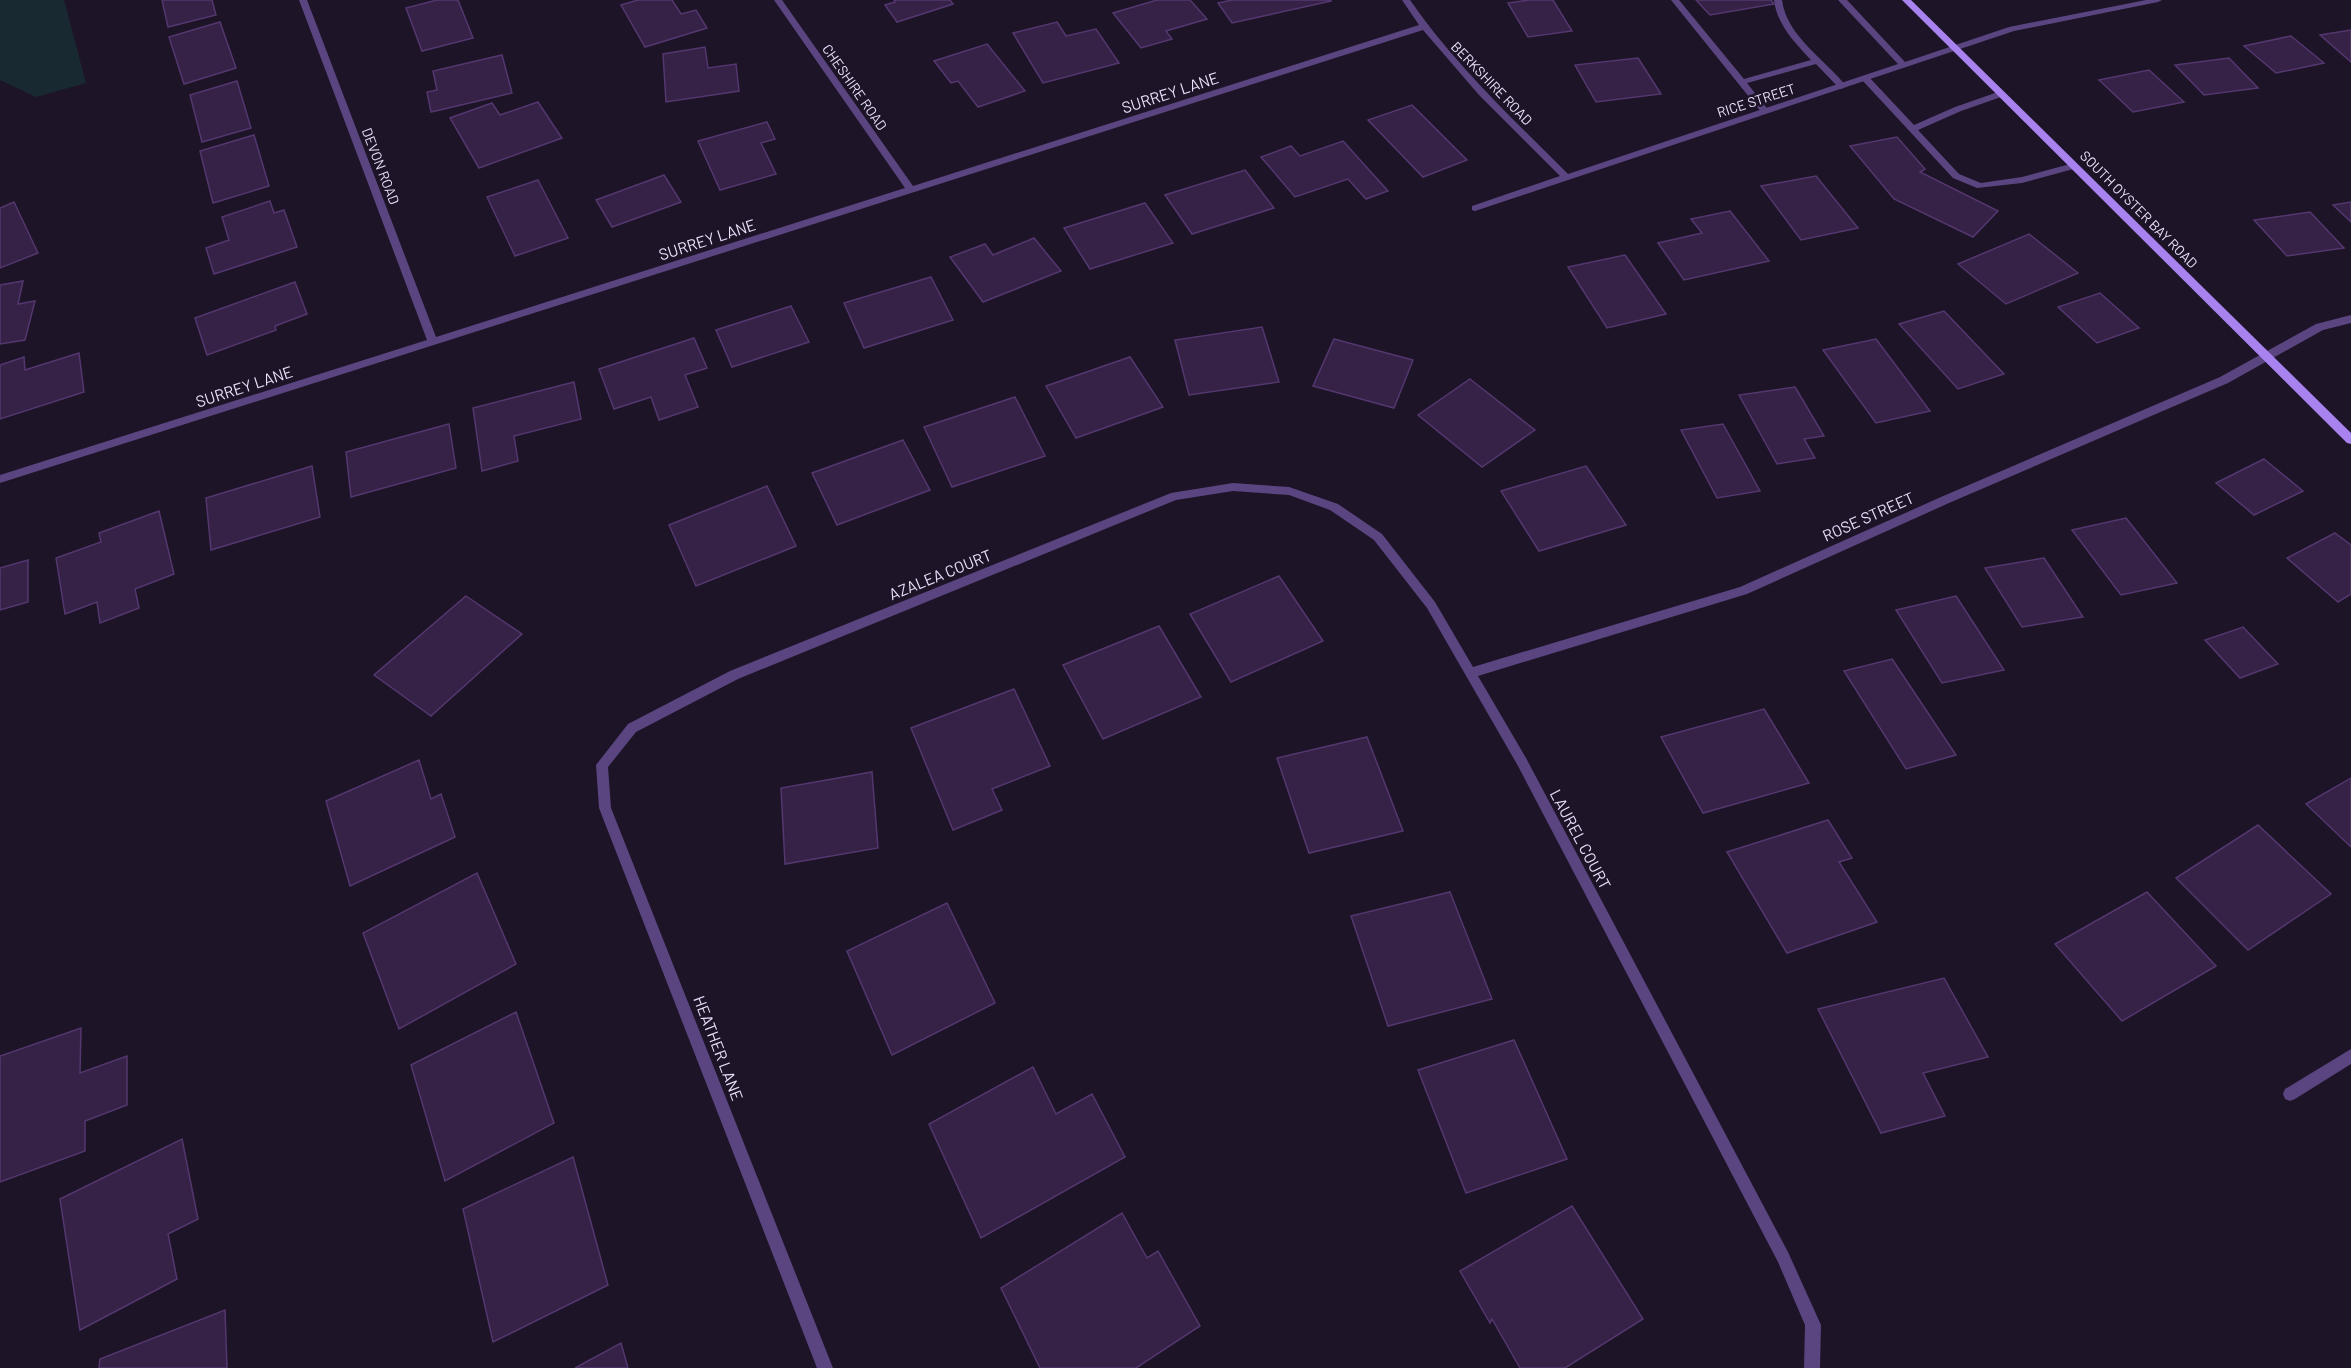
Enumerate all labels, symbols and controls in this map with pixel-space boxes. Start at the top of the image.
street label: BERKSHIRE ROAD [1448,38,1536,128]
street label: CHESHIRE ROAD [819,41,891,133]
street label: SURREY LANE [1119,67,1221,117]
street label: RICE STREET [1715,79,1797,121]
street label: DEVON ROAD [359,125,403,207]
street label: SOUTH OYSTER BAY ROAD [2077,147,2201,271]
street label: SURREY LANE [656,214,758,264]
street label: SURREY LANE [193,361,295,411]
street label: ROSE STREET [1819,487,1917,545]
street label: AZALEA COURT [886,545,994,603]
street label: LAUREL COURT [1547,786,1615,892]
street label: HEATHER LANE [690,993,748,1103]

